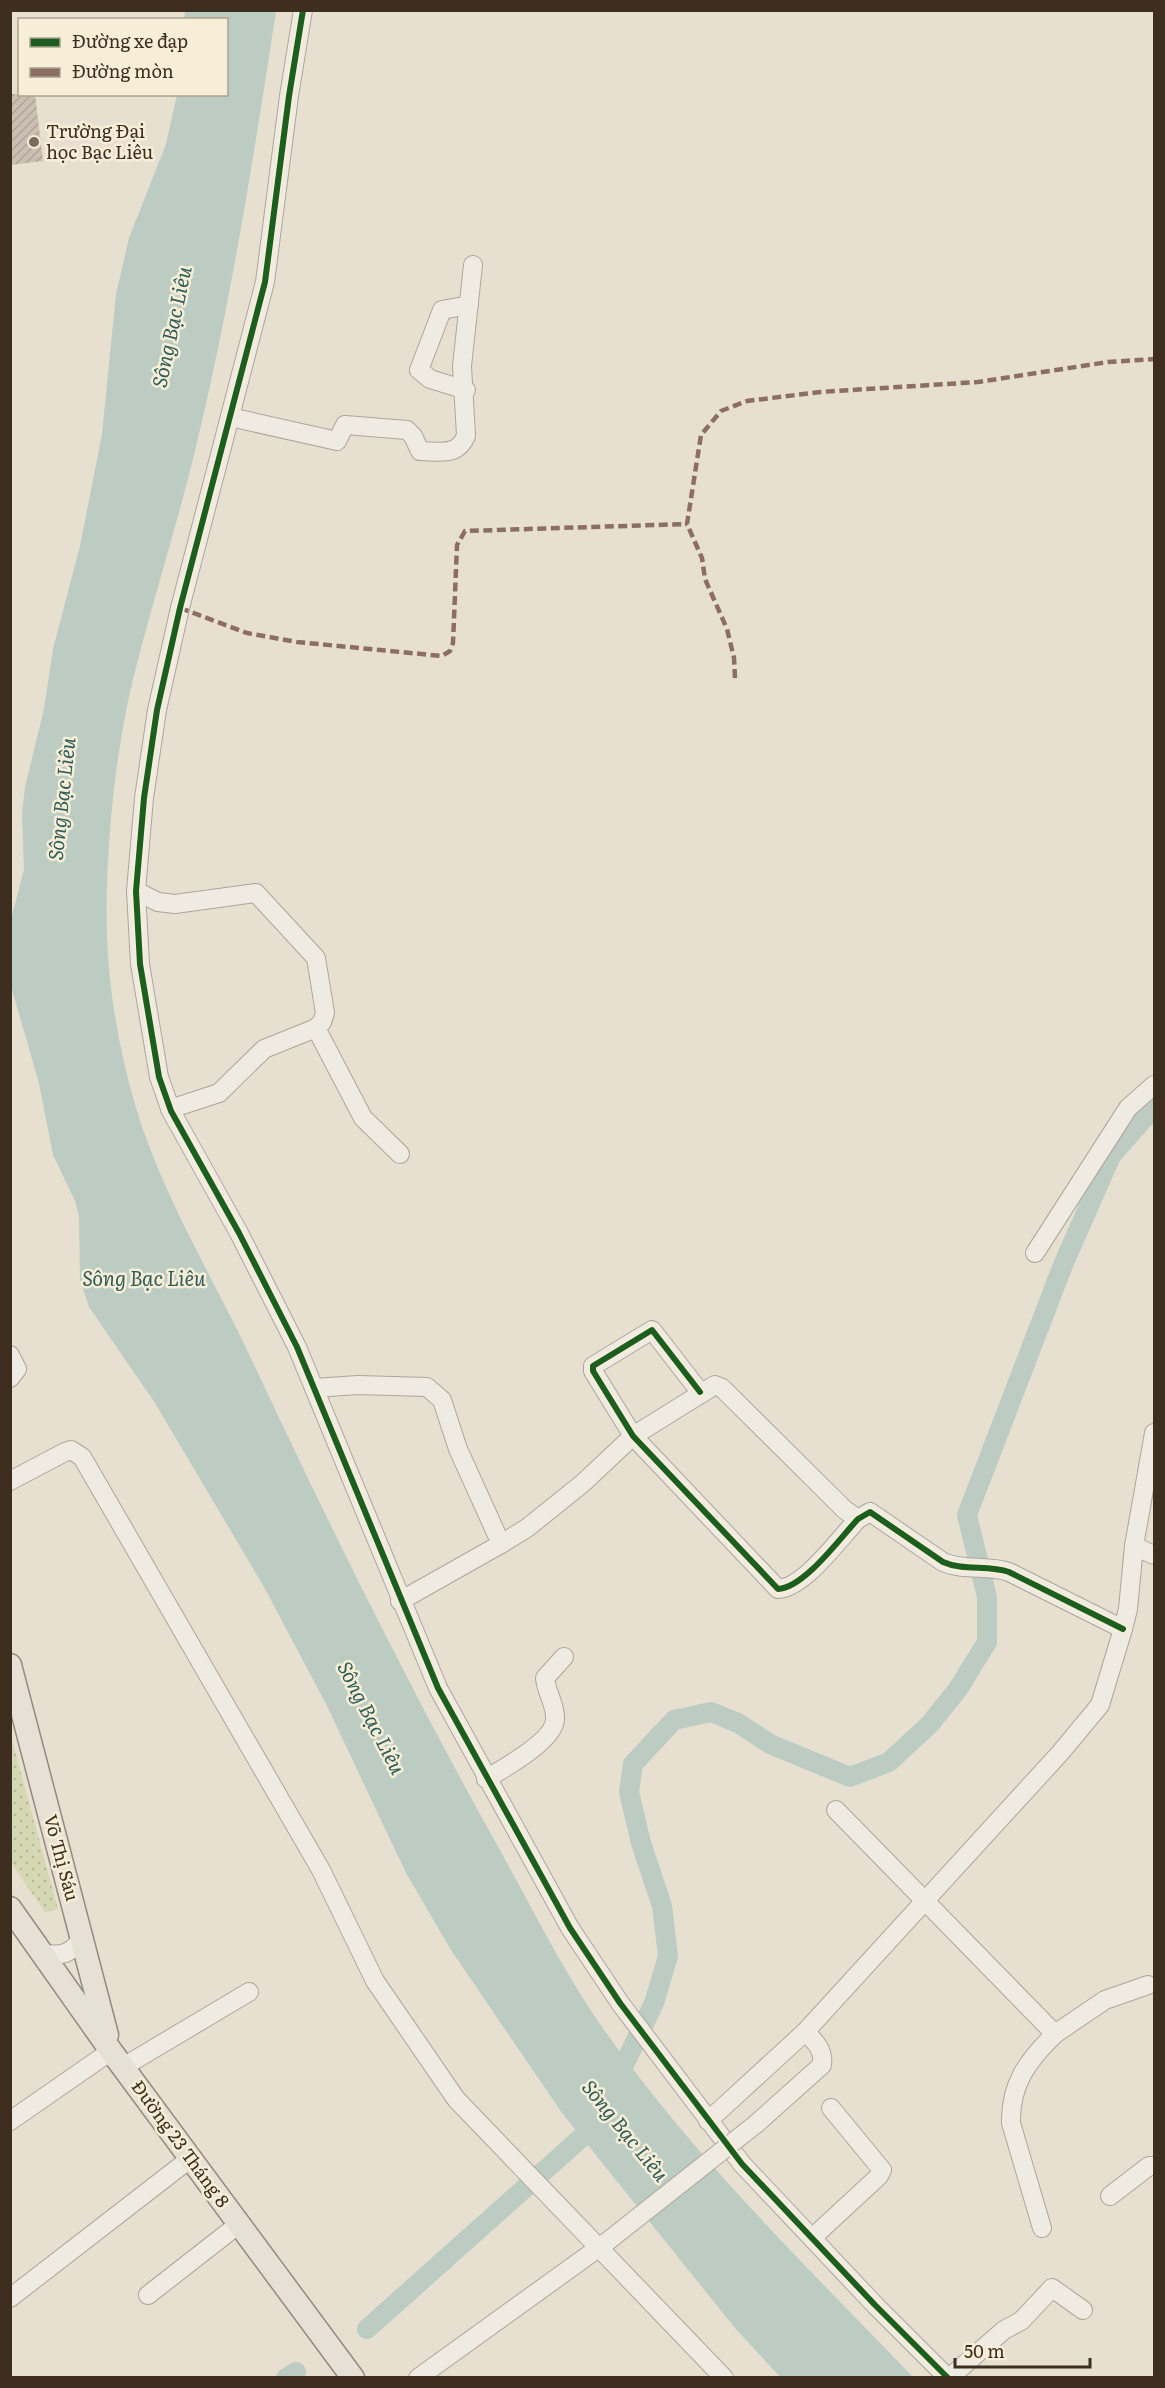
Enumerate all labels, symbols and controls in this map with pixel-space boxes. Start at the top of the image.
legend [18,18,228,96]
text: Đường xe đạp [72,27,188,54]
text: Đường mòn [72,57,174,84]
place label: Trường Đại học Bạc Liêu [46,117,153,165]
marker: Trường Đại học Bạc Liêu [27,135,41,149]
water label: Sông Bạc Liêu [143,263,198,390]
water label: Sông Bạc Liêu [39,736,81,862]
water label: Sông Bạc Liêu [82,1262,206,1292]
water label: Sông Bạc Liêu [331,1655,414,1779]
street label: Võ Thị Sáu [38,1811,87,1904]
water label: Sông Bạc Liêu [576,2072,677,2187]
street label: Đường 23 Tháng 8 [126,2074,237,2212]
scale bar [955,2331,1090,2369]
text: 50 m [964,2337,1005,2364]

